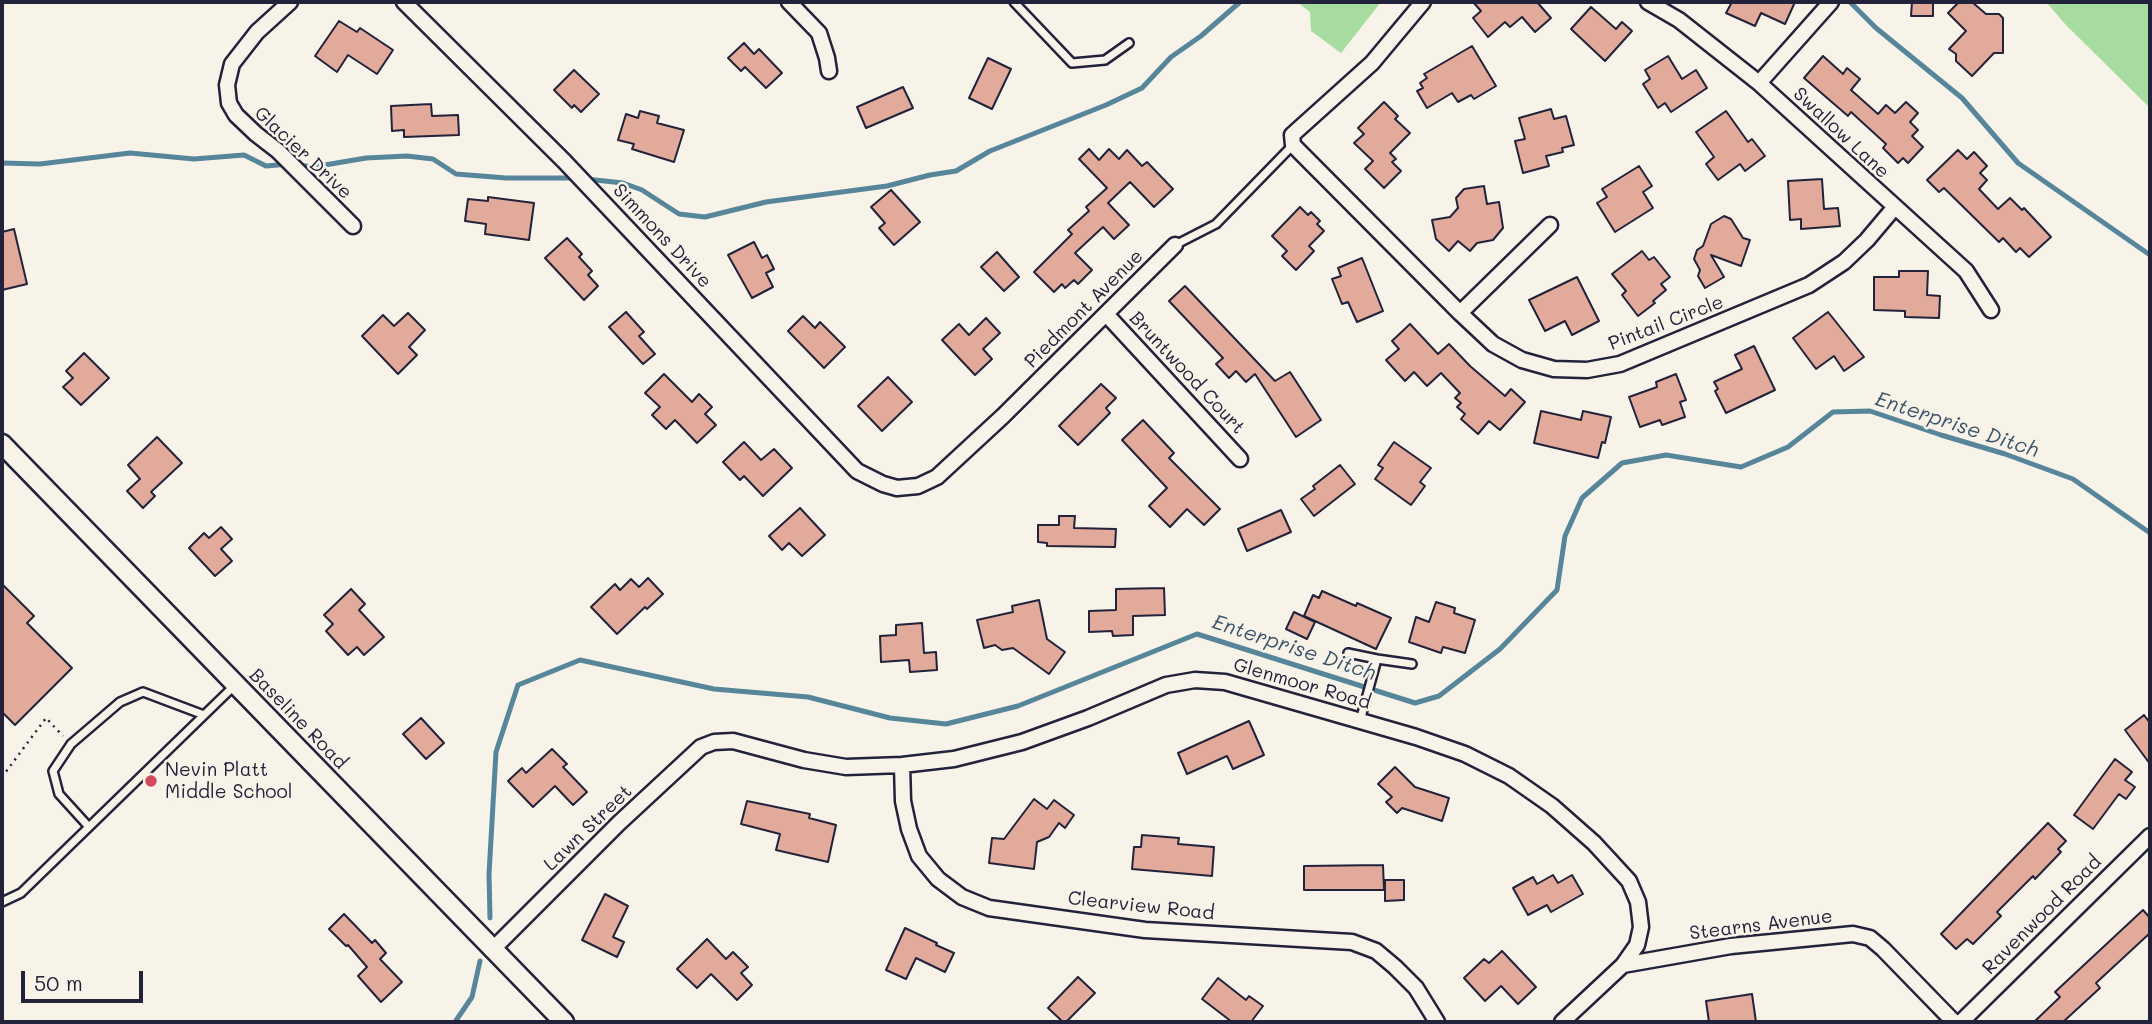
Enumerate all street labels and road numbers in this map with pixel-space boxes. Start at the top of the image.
street label: Swallow Lane [1788,83,1894,183]
street label: Glacier Drive [249,102,357,204]
street label: Simmons Drive [608,179,716,293]
street label: Piedmont Avenue [1020,245,1148,373]
street label: Pintail Circle [1605,291,1727,355]
street label: Bruntwood Court [1124,307,1250,439]
street label: Glenmoor Road [1231,654,1373,714]
street label: Baseline Road [244,664,352,774]
street label: Lawn Street [539,780,637,876]
street label: Ravenwood Road [1978,851,2106,979]
street label: Clearview Road [1067,887,1215,925]
street label: Stearns Avenue [1688,905,1834,945]

